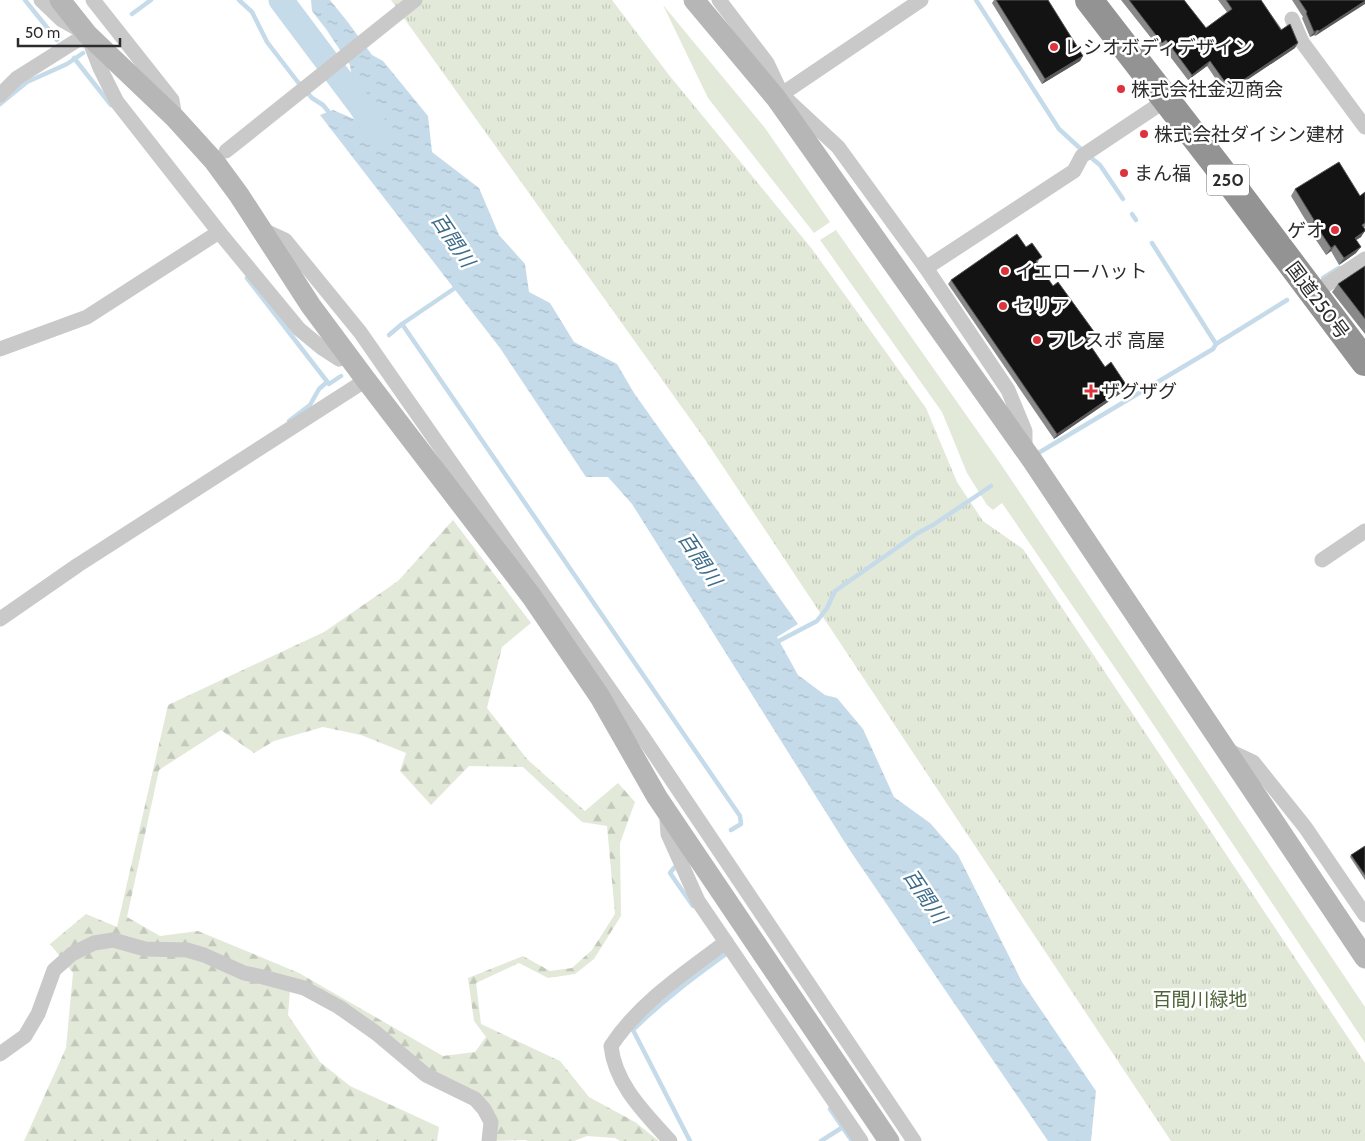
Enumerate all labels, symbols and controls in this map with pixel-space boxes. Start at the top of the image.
scale bar [18,15,120,47]
text: 50 m [25,24,60,42]
place label: レシオボディデザイン [1064,36,1253,59]
marker: レシオボディデザイン [1048,41,1060,53]
place label: 株式会社金辺商会 [1131,78,1283,101]
marker: 株式会社金辺商会 [1115,83,1127,95]
place label: 株式会社ダイシン建材 [1154,123,1344,146]
marker: 株式会社ダイシン建材 [1138,128,1150,140]
place label: まん福 [1134,162,1191,185]
road number: 250 [1207,164,1249,196]
marker: まん福 [1118,167,1130,179]
water label: 百間川 [426,208,481,273]
place label: ゲオ [1287,219,1325,242]
marker: ゲオ [1329,224,1341,236]
street label: 国道250号 [1281,257,1354,343]
place label: イエローハット [1015,260,1147,283]
marker: イエローハット [999,265,1011,277]
place label: セリア [1013,295,1070,318]
marker: セリア [997,300,1009,312]
place label: フレスポ 高屋 [1047,329,1165,352]
marker: フレスポ 高屋 [1031,334,1043,346]
place label: ザグザグ [1101,380,1177,403]
marker: ザグザグ [1085,385,1097,397]
water label: 百間川 [673,527,728,592]
water label: 百間川 [898,864,953,929]
park label: 百間川緑地 [1152,988,1248,1011]

